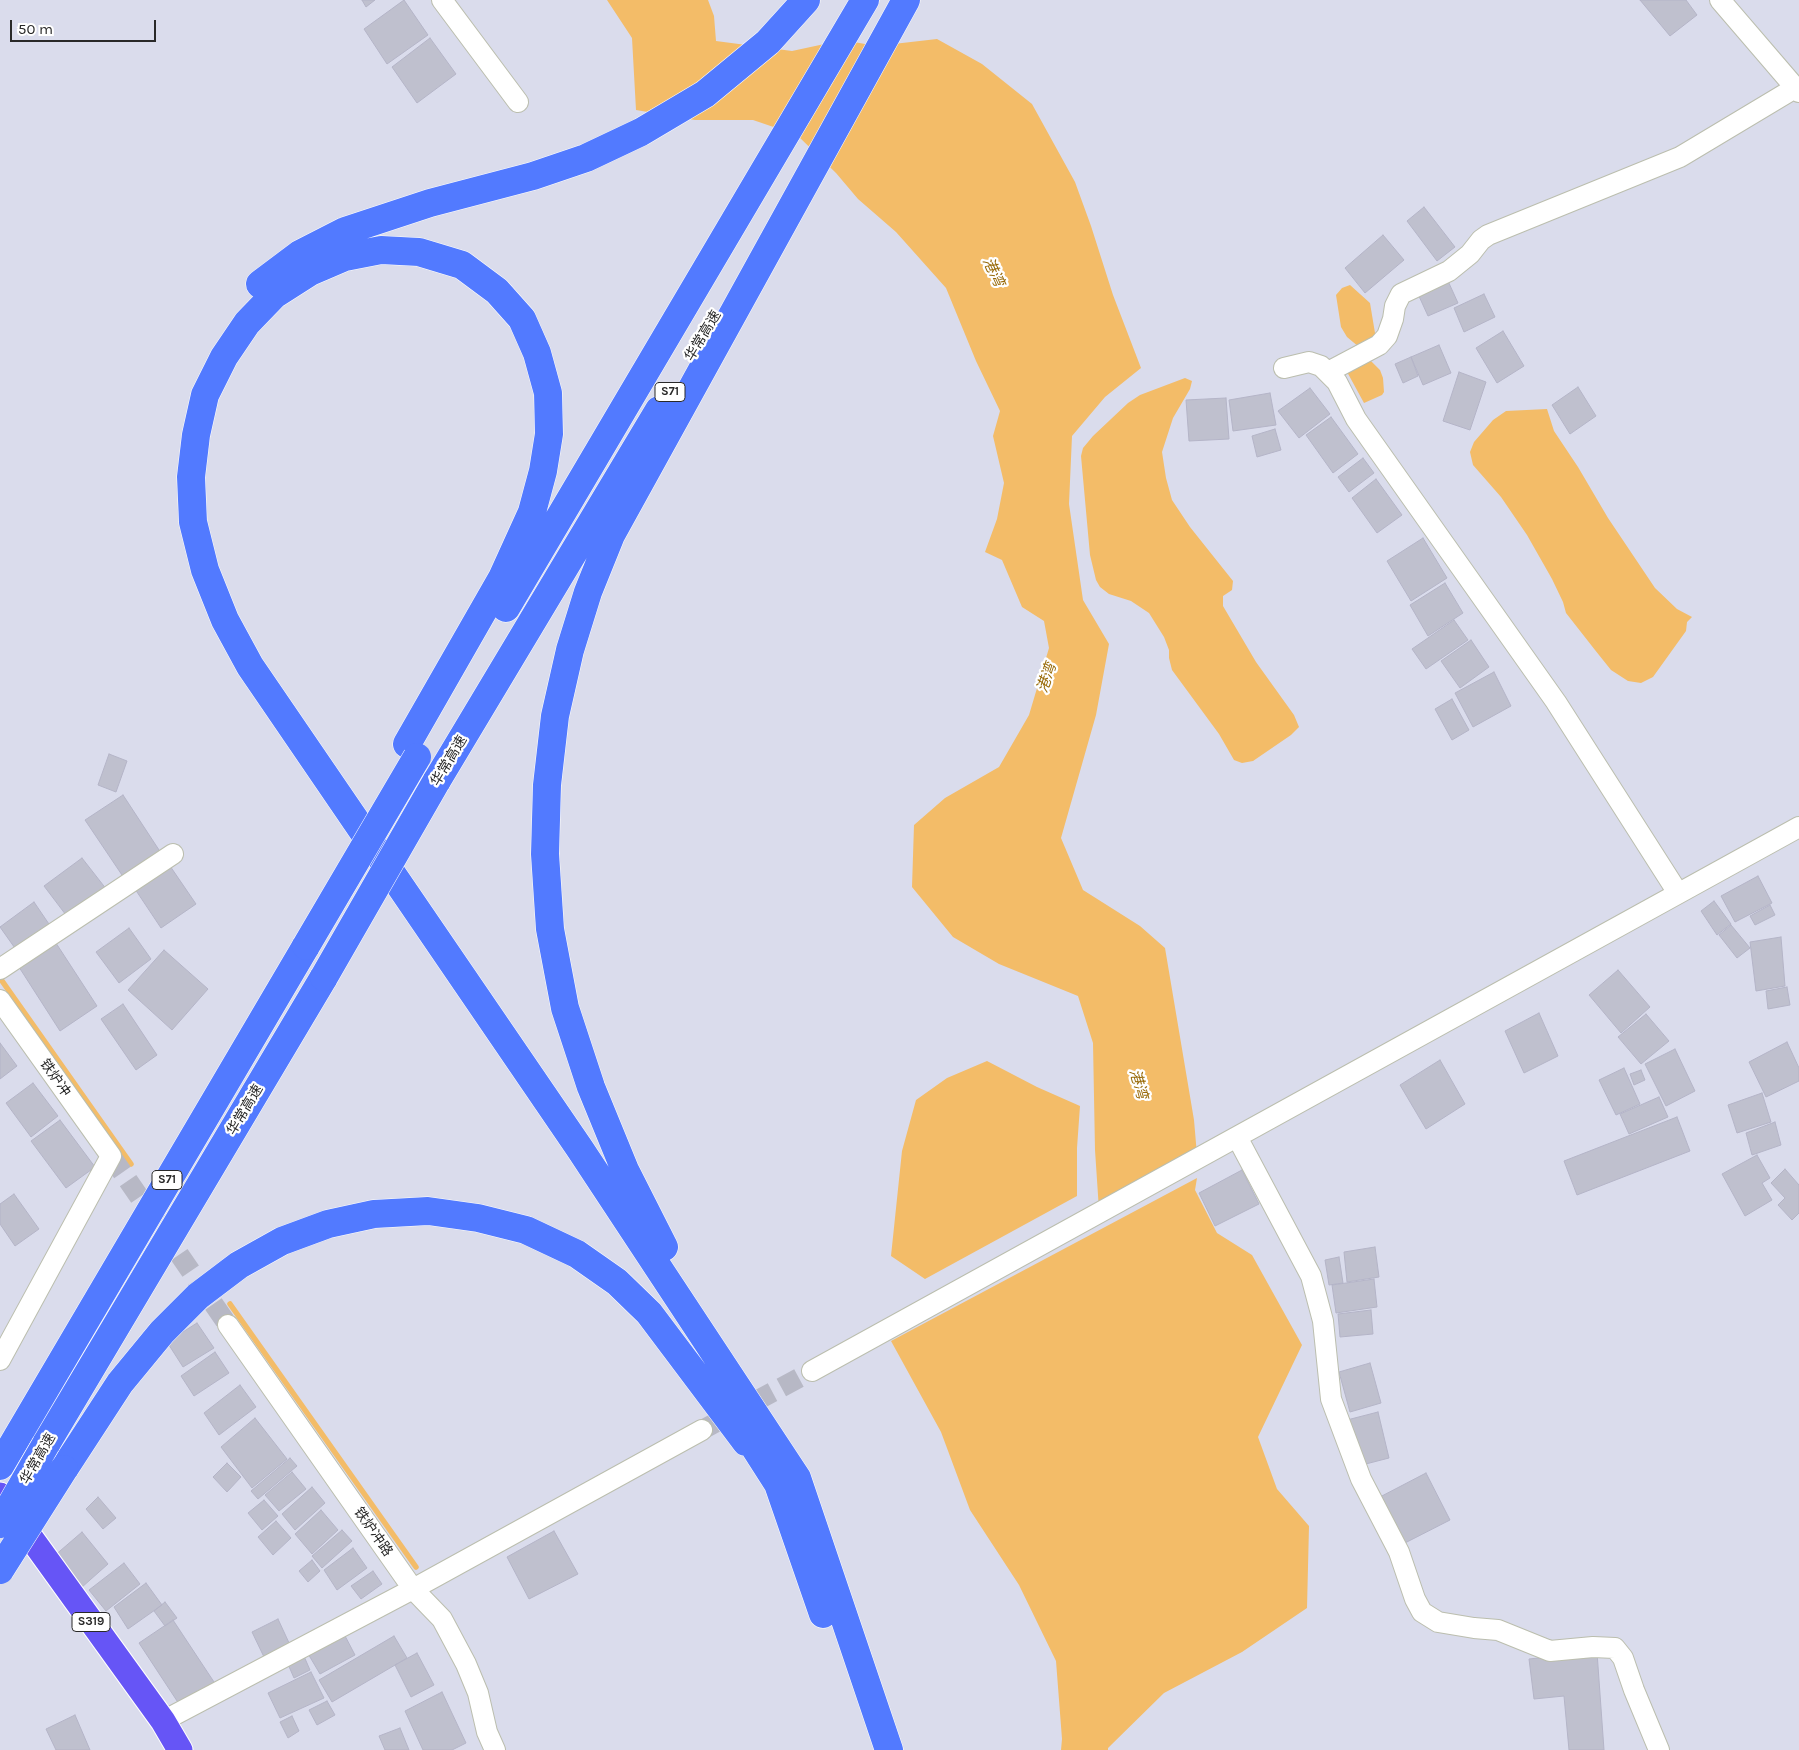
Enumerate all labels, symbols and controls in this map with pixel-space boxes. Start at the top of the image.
scale bar [12,10,159,42]
text: 50 m [18,20,53,38]
water label: 港湾 [979,255,1007,289]
street label: 华常高速 [681,308,725,364]
road number: S71 [655,382,685,402]
water label: 港湾 [1034,661,1060,695]
street label: 华常高速 [427,733,471,789]
street label: 铁炉冲 [36,1056,74,1100]
water label: 港湾 [1125,1067,1151,1101]
street label: 华常高速 [223,1082,267,1138]
road number: S71 [152,1170,182,1190]
street label: 华常高速 [17,1431,59,1487]
street label: 铁炉冲路 [350,1504,396,1560]
road number: S319 [72,1612,110,1631]

